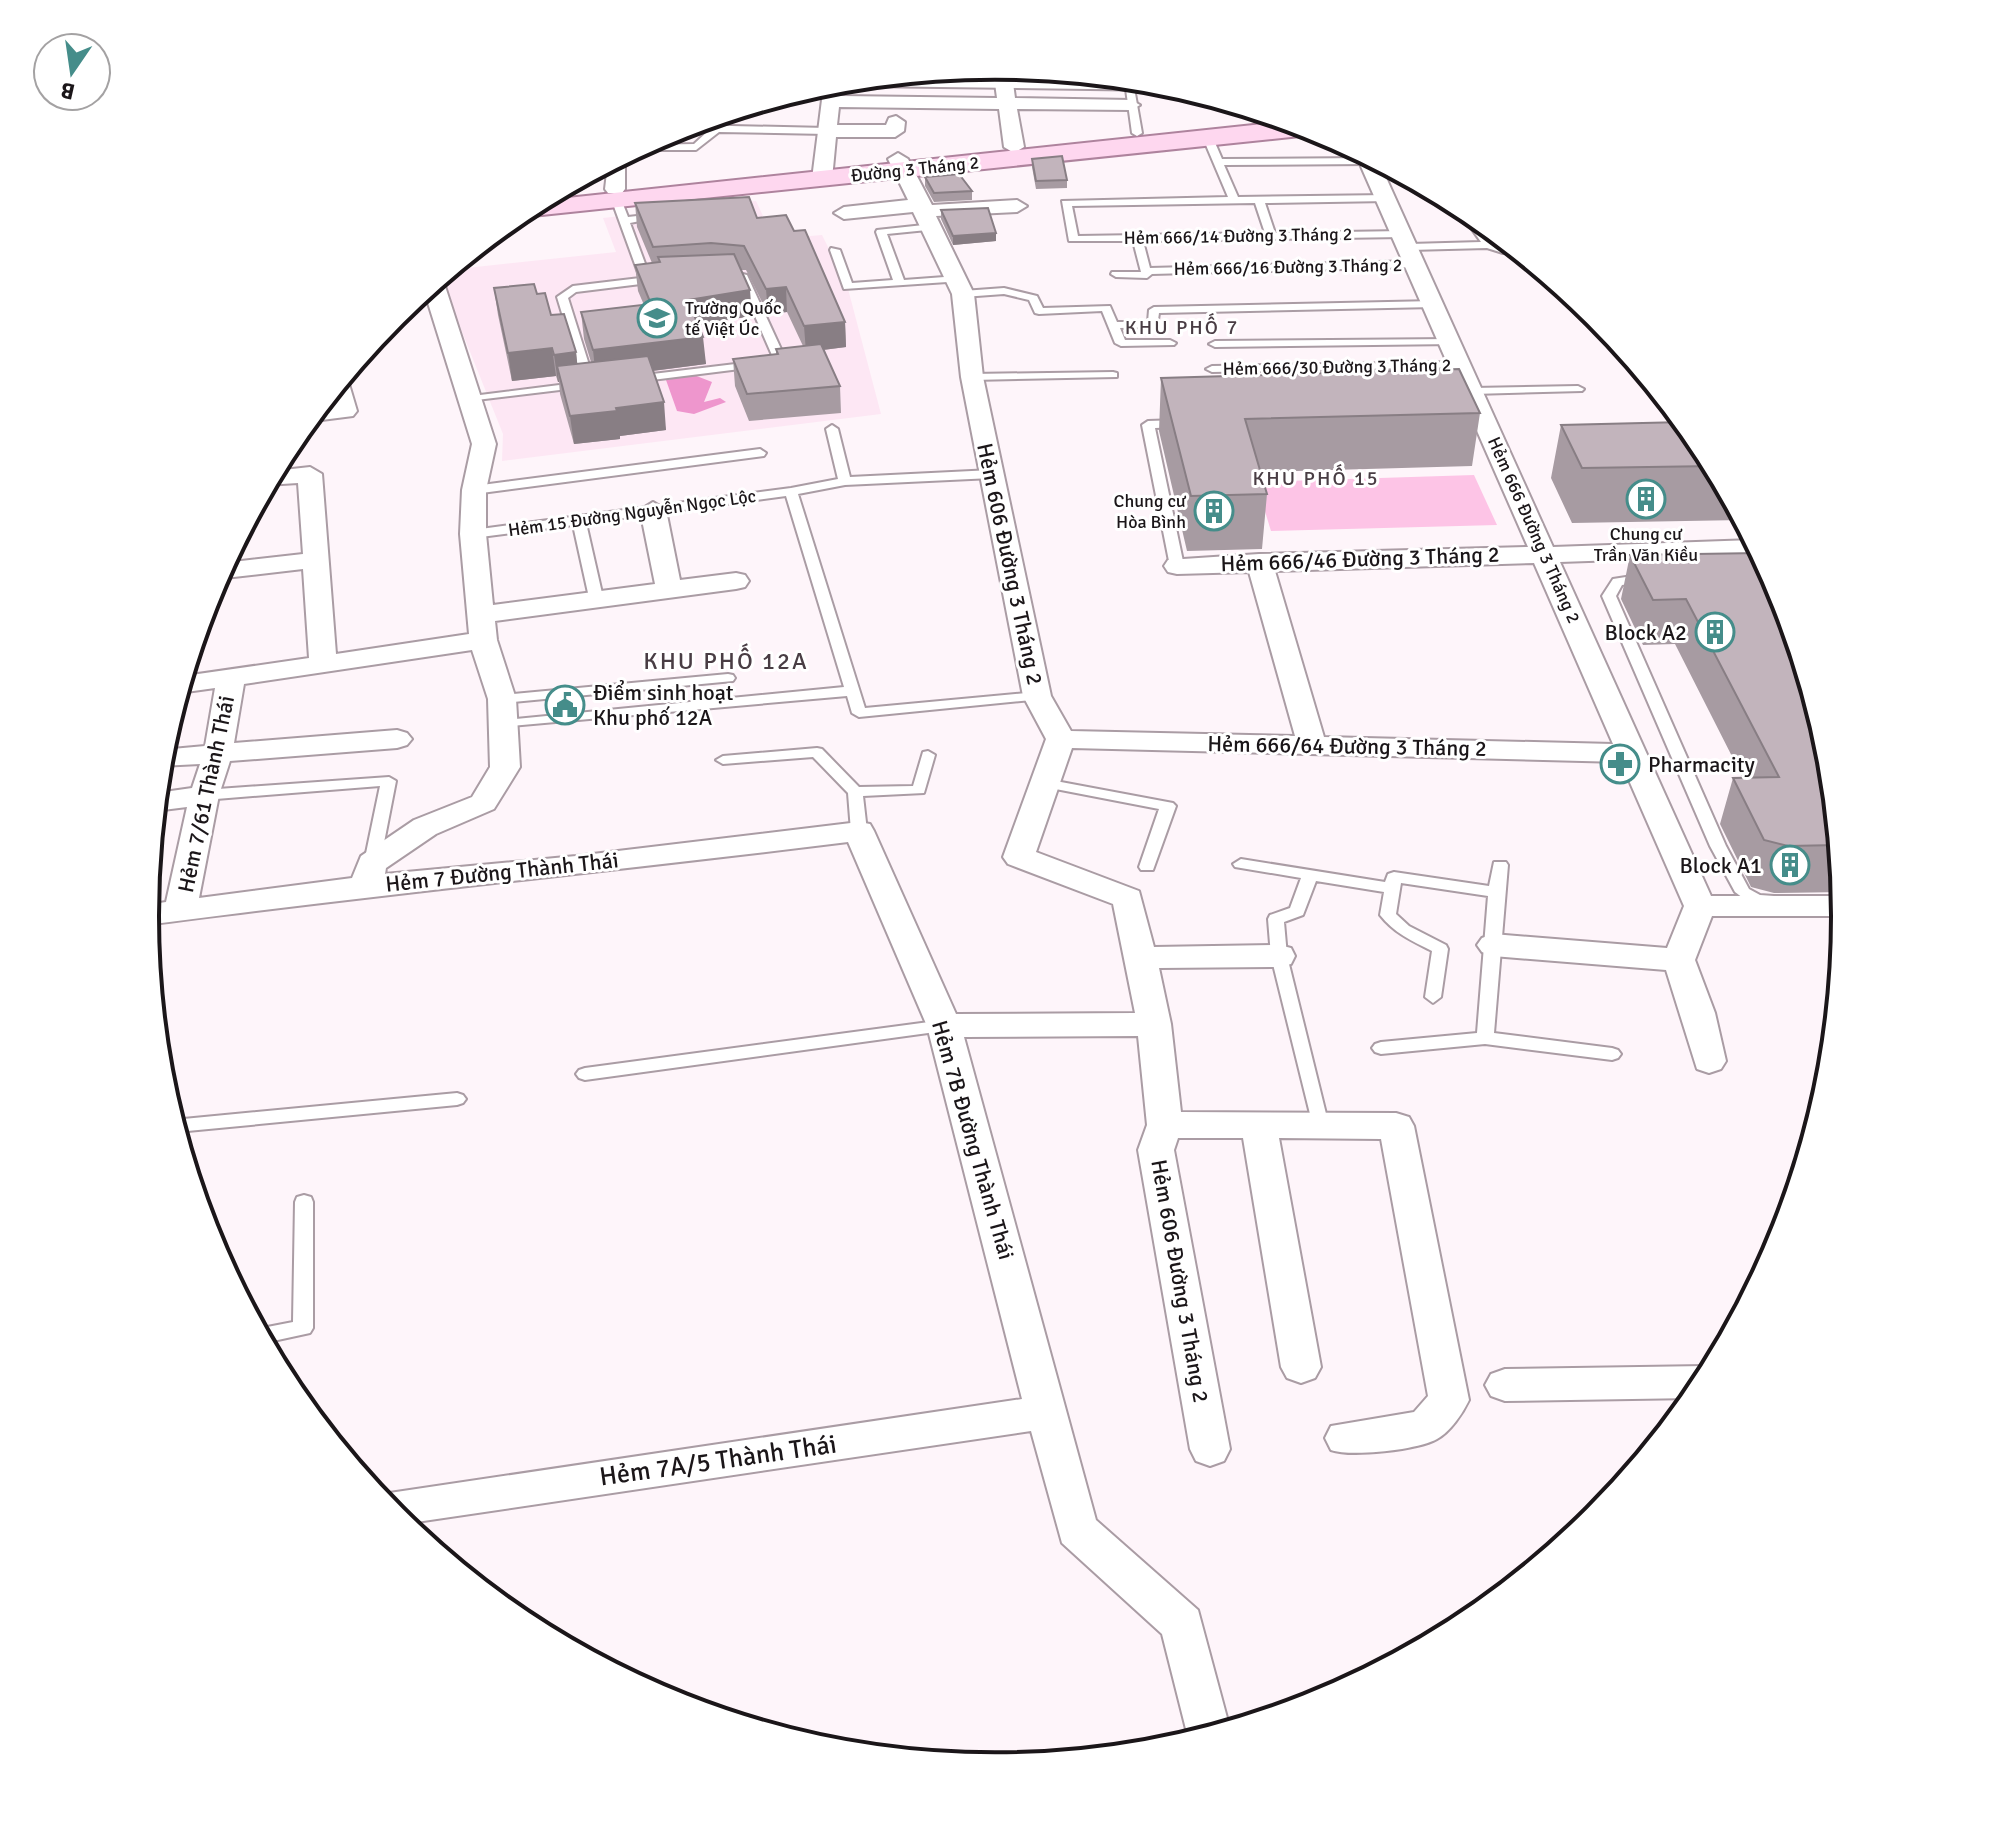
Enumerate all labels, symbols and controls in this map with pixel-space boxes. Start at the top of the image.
north arrow [32,32,112,112]
text: B [58,76,77,106]
street label: Đường 3 Tháng 2 [850,151,980,187]
street label: Hẻm 666/14 Đường 3 Tháng 2 [1124,223,1352,249]
street label: Hẻm 666/16 Đường 3 Tháng 2 [1174,254,1402,280]
school or university icon: Trường Quốc tế Việt Úc [636,297,678,339]
place label: Trường Quốc tế Việt Úc [685,297,782,340]
district label: KHU PHỐ 7 [1125,313,1239,340]
street label: Hẻm 666/30 Đường 3 Tháng 2 [1223,354,1451,380]
street label: Hẻm 666 Đường 3 Tháng 2 [1483,433,1585,627]
street label: Hẻm 606 Đường 3 Tháng 2 [971,441,1049,687]
district label: KHU PHỐ 15 [1252,464,1380,491]
building icon: Chung cư Trần Văn Kiều [1625,478,1667,520]
street label: Hẻm 15 Đường Nguyễn Ngọc Lộc [507,485,757,541]
place label: Chung cư Hòa Bình [1114,490,1187,533]
building icon: Chung cư Hòa Bình [1193,490,1235,532]
place label: Chung cư Trần Văn Kiều [1594,523,1698,566]
street label: Hẻm 666/46 Đường 3 Tháng 2 [1220,541,1500,577]
building icon: Block A2 [1694,611,1736,653]
place label: Block A2 [1604,619,1687,646]
district label: KHU PHỐ 12A [643,643,809,676]
place label: Điểm sinh hoạt Khu phố 12A [593,679,734,731]
public building icon: Điểm sinh hoạt Khu phố 12A [544,684,586,726]
street label: Hẻm 7/61 Thành Thái [172,693,240,895]
street label: Hẻm 666/64 Đường 3 Tháng 2 [1207,730,1487,762]
pharmacy icon: Pharmacity [1599,743,1641,785]
place label: Pharmacity [1648,751,1756,778]
building icon: Block A1 [1769,844,1811,886]
street label: Hẻm 7 Đường Thành Thái [384,846,620,898]
place label: Block A1 [1679,852,1762,879]
street label: Hẻm 7B Đường Thành Thái [926,1017,1020,1263]
street label: Hẻm 606 Đường 3 Tháng 2 [1145,1157,1215,1405]
street label: Hẻm 7A/5 Thành Thái [597,1429,839,1493]

